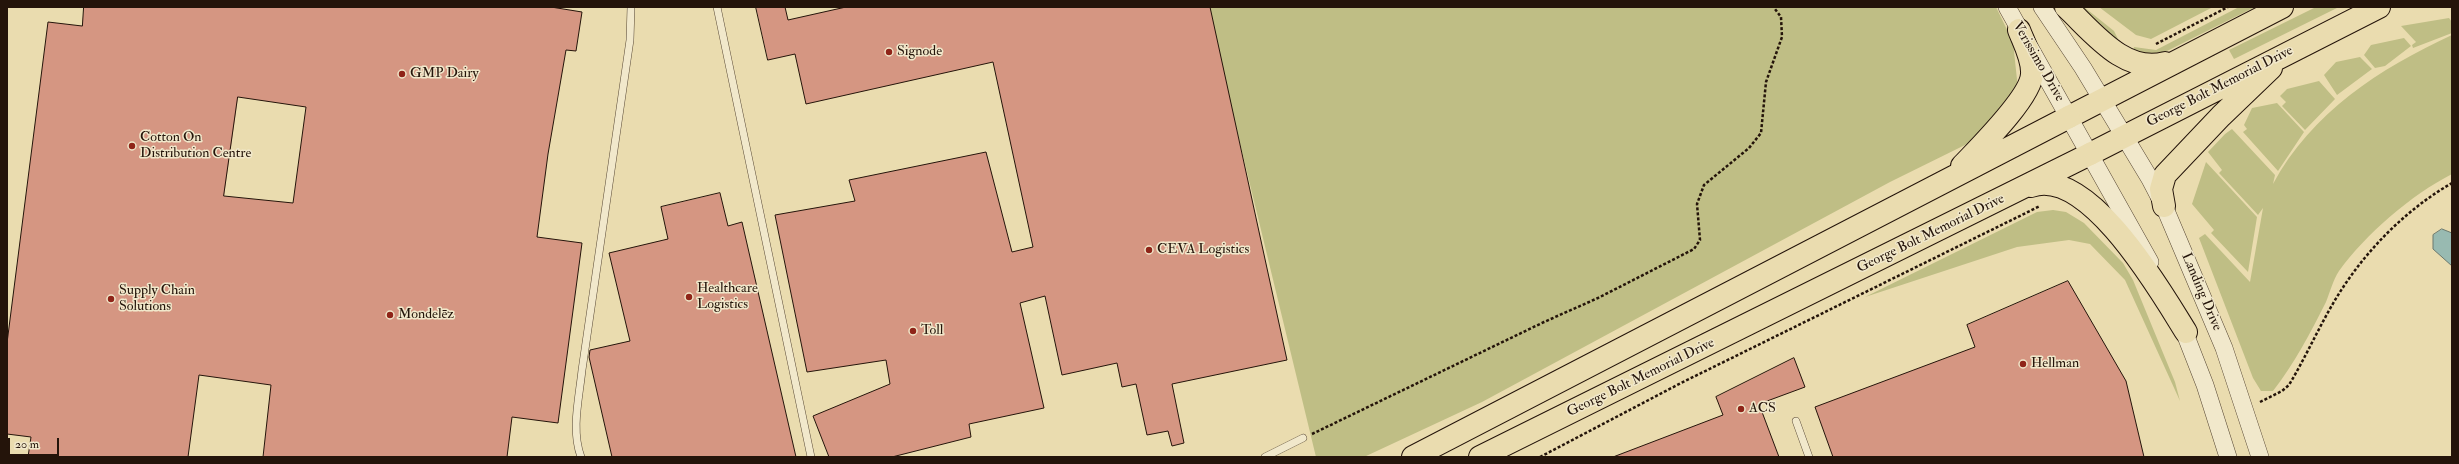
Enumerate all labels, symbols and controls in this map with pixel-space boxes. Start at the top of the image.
street label: Verissimo Drive [2008,19,2068,105]
street label: George Bolt Memorial Drive [2144,43,2296,131]
place label: Signode [897,44,942,60]
marker: Signode [884,47,894,57]
place label: GMP Dairy [410,66,479,82]
marker: GMP Dairy [397,69,407,79]
place label: Cotton On Distribution Centre [140,130,251,162]
marker: Cotton On Distribution Centre [127,141,137,151]
street label: George Bolt Memorial Drive [1855,191,2007,277]
place label: CEVA Logistics [1157,242,1249,258]
marker: CEVA Logistics [1144,245,1154,255]
street label: Landing Drive [2177,251,2225,333]
place label: Healthcare Logistics [697,281,758,314]
place label: Supply Chain Solutions [119,283,195,316]
marker: Healthcare Logistics [684,292,694,302]
marker: Supply Chain Solutions [106,294,116,304]
place label: Mondelēz [398,307,454,323]
marker: Mondelēz [385,310,395,320]
place label: Toll [921,323,943,339]
marker: Toll [908,326,918,336]
street label: George Bolt Memorial Drive [1565,335,1717,421]
place label: Hellman [2031,356,2079,372]
marker: Hellman [2018,359,2028,369]
place label: ACS [1749,401,1776,417]
marker: ACS [1736,404,1746,414]
scale bar [10,430,61,456]
text: 20 m [15,437,39,452]

